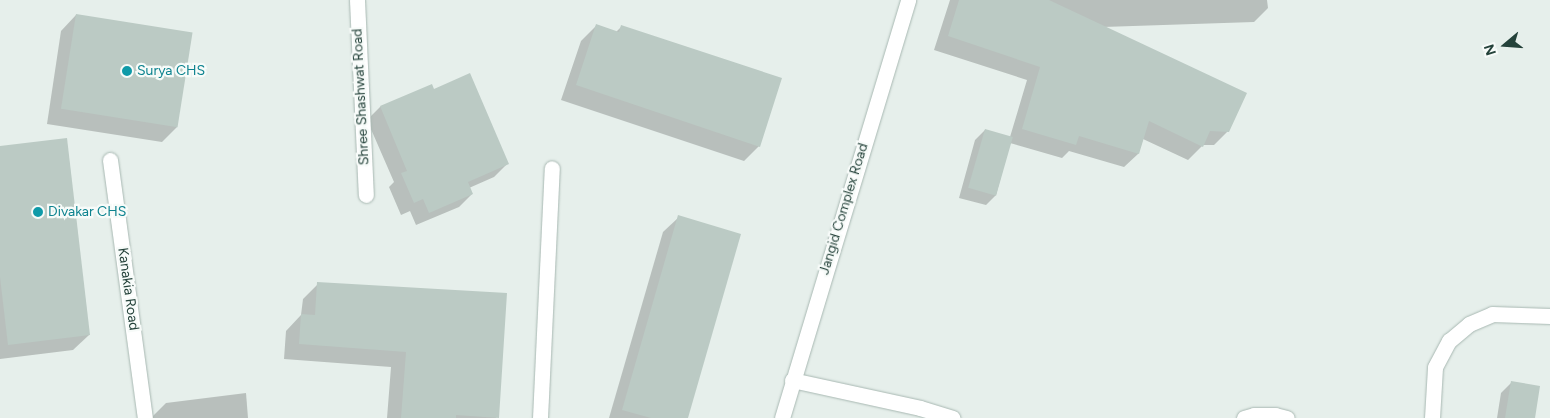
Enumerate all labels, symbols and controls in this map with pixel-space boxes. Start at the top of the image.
north arrow [1480,20,1530,70]
street label: Shree Shashwat Road [349,28,373,166]
text: N [1481,42,1500,58]
place label: Surya CHS [137,63,205,79]
marker: Surya CHS [121,65,133,77]
street label: Jangid Complex Road [816,141,872,277]
place label: Divakar CHS [48,204,126,220]
marker: Divakar CHS [32,206,44,218]
street label: Kanakia Road [114,247,142,331]

